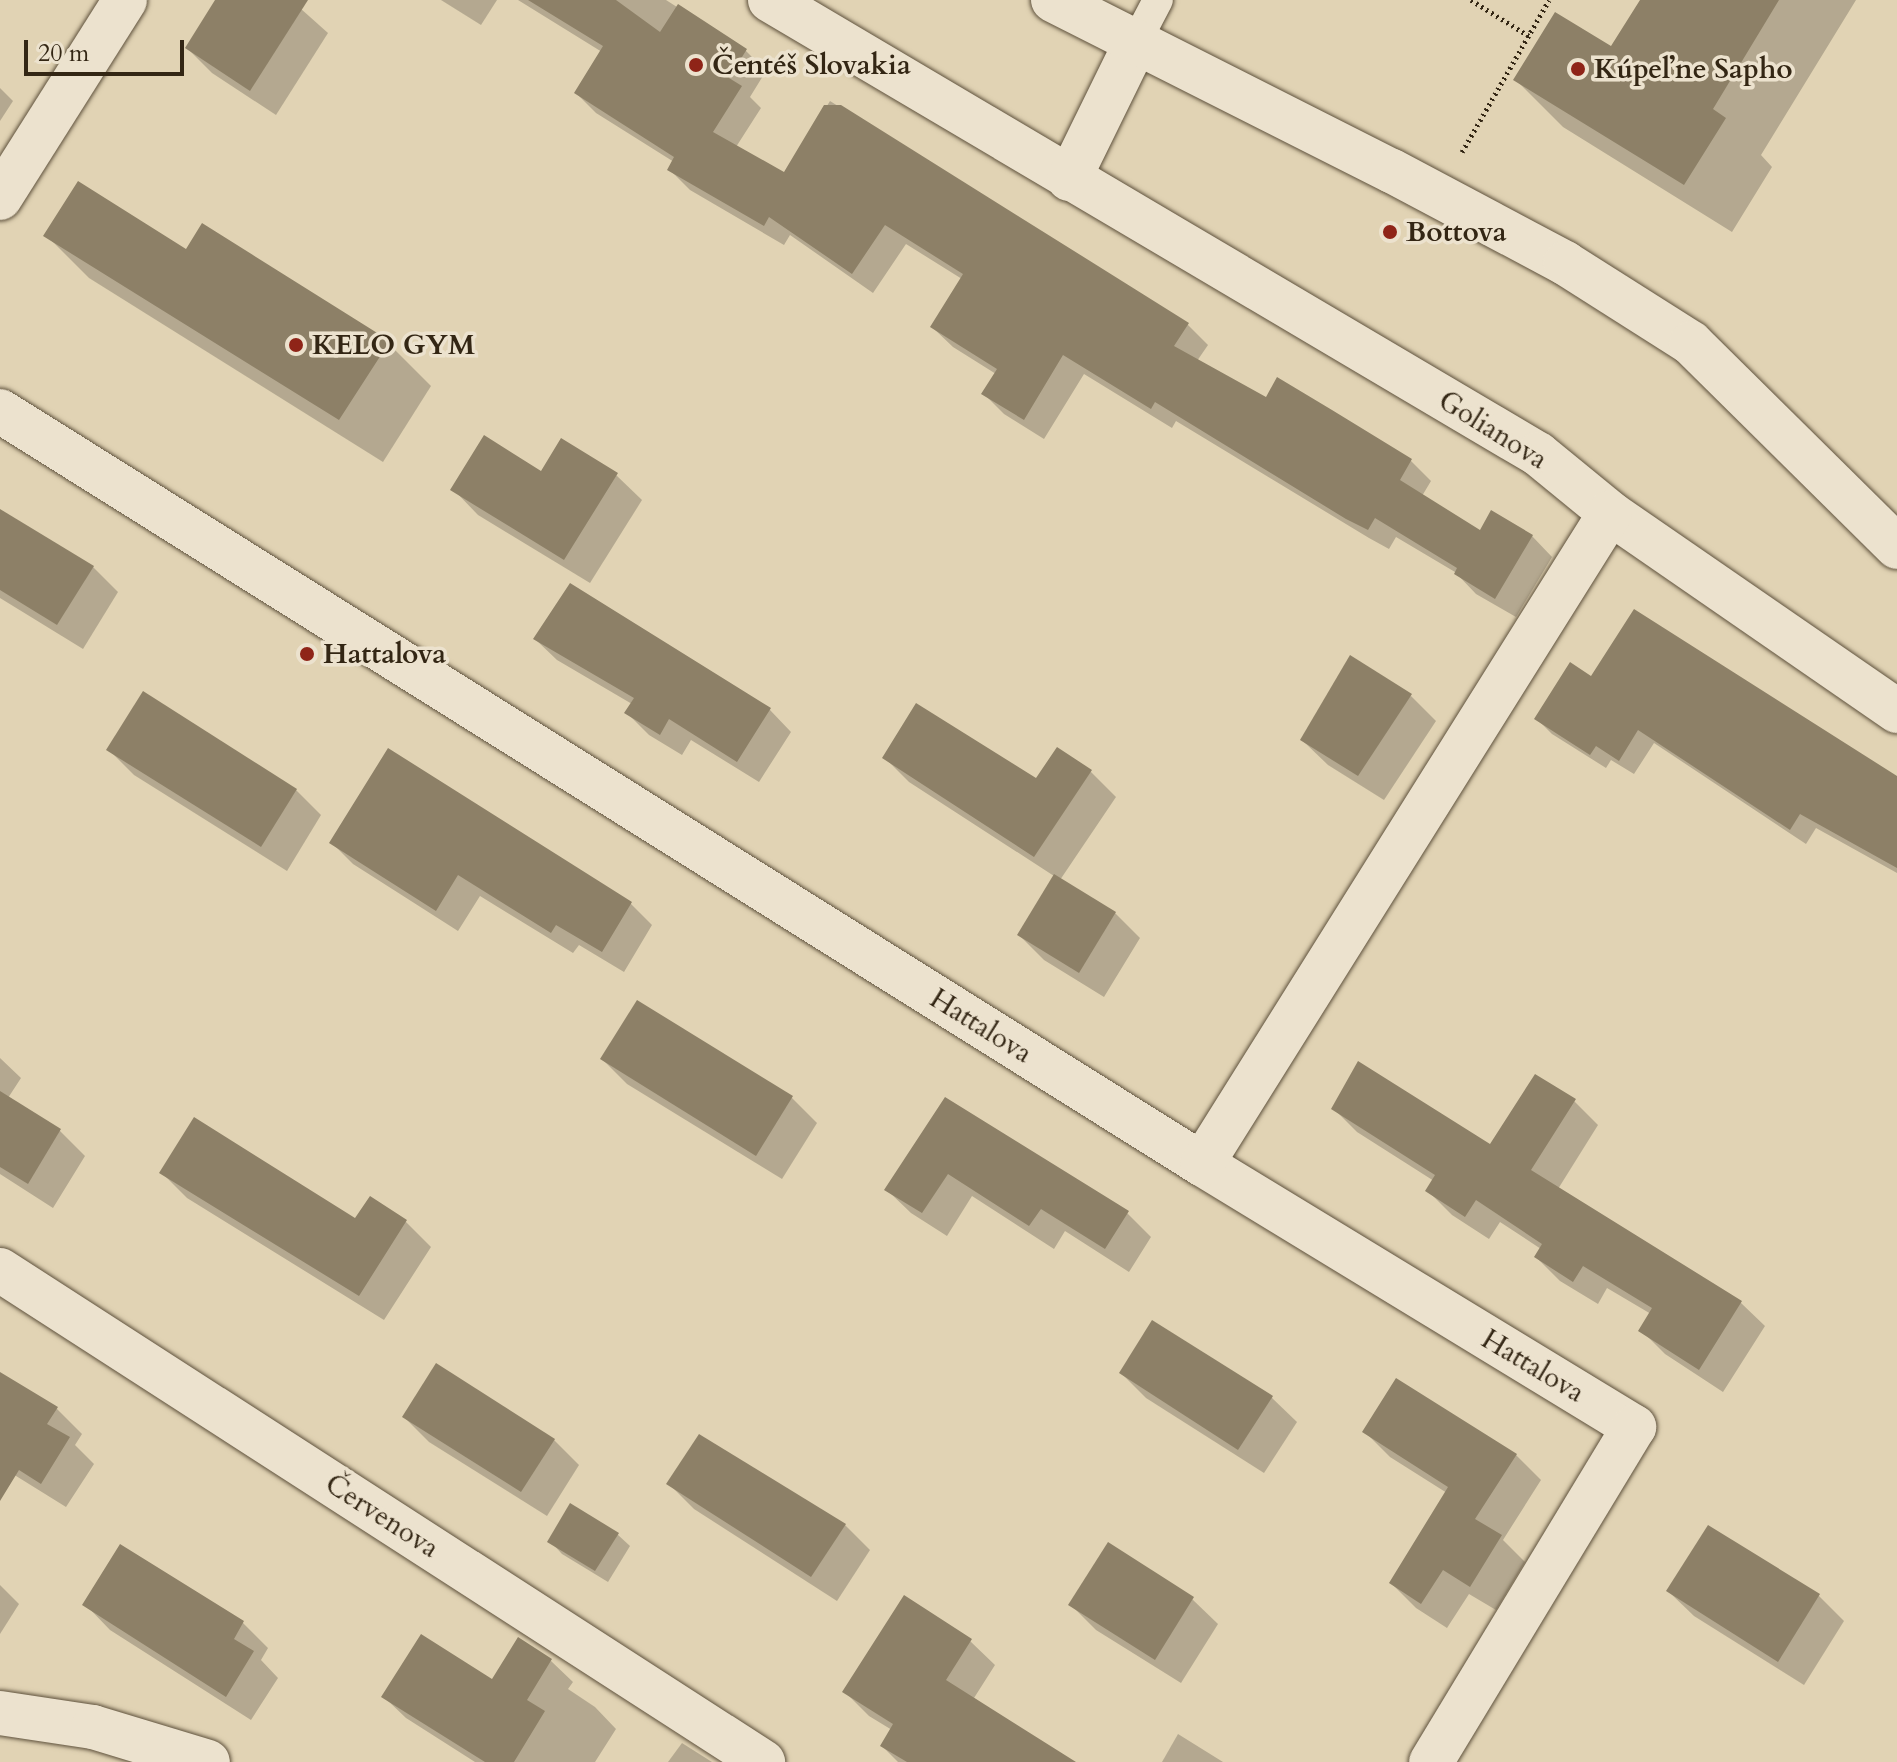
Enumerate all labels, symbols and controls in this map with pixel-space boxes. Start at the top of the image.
scale bar [28,24,188,74]
text: 20 m [38,37,89,70]
place label: Čentéš Slovakia [712,48,911,82]
place label: Kúpeľne Sapho [1594,52,1793,86]
marker: Čentéš Slovakia [687,56,705,74]
marker: Kúpeľne Sapho [1569,60,1587,78]
place label: Bottova [1406,215,1507,249]
marker: Bottova [1381,223,1399,241]
place label: KELO GYM [312,328,475,362]
marker: KELO GYM [287,336,305,354]
street label: Golianova [1432,384,1554,476]
place label: Hattalova [323,637,446,671]
marker: Hattalova [298,645,316,663]
street label: Hattalova [924,982,1038,1070]
street label: Hattalova [1476,1322,1590,1410]
street label: Červenova [319,1467,445,1565]

